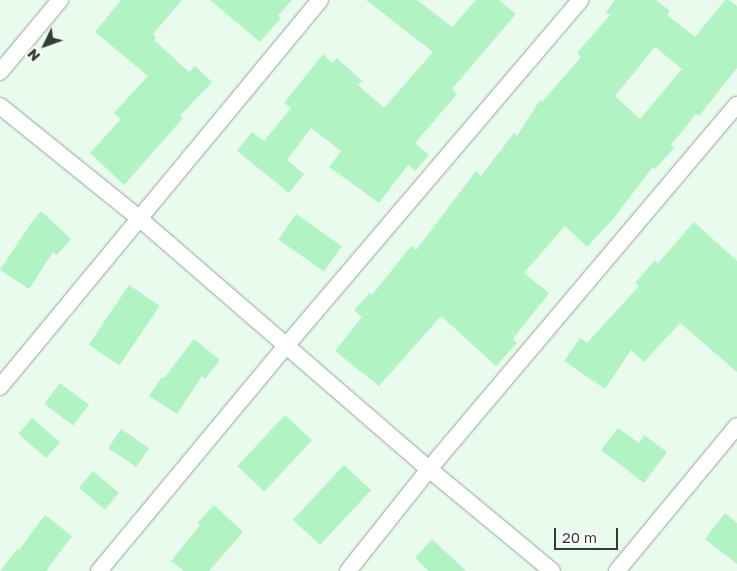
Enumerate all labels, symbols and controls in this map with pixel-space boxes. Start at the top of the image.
north arrow [20,20,70,70]
text: N [24,46,43,65]
scale bar [557,518,621,550]
text: 20 m [562,528,597,546]

